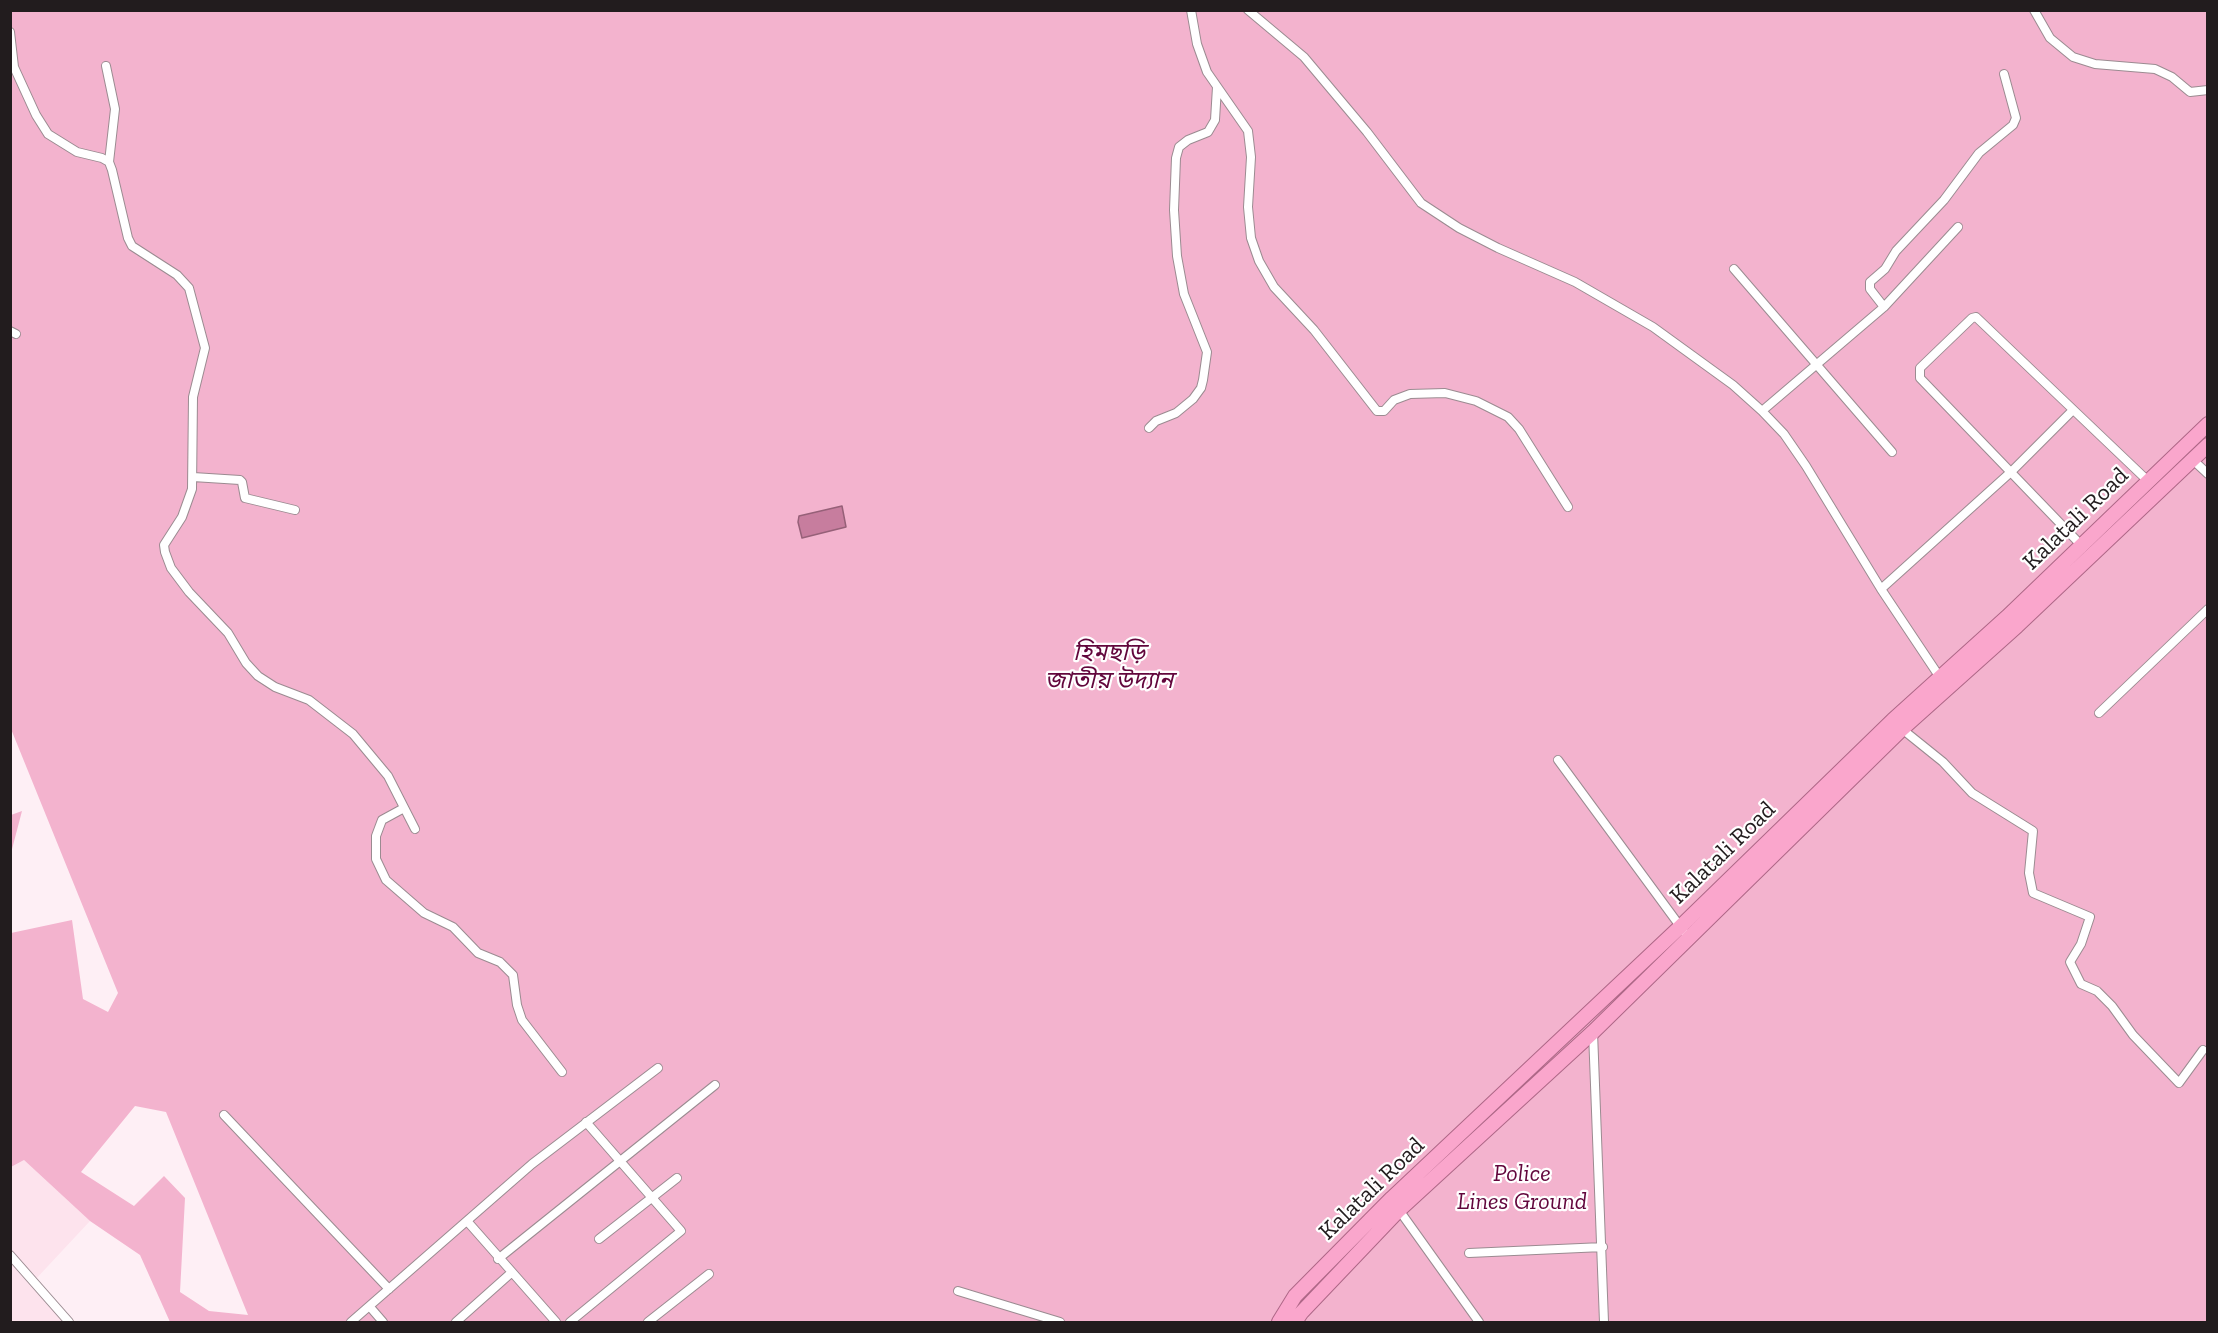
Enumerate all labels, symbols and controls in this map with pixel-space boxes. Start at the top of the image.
street label: Kalatali Road [2017,462,2135,576]
park label: হিমছড়ি জাতীয় উদ্যান [1045,639,1173,695]
street label: Kalatali Road [1664,796,1782,910]
street label: Kalatali Road [1313,1132,1431,1246]
park label: Police Lines Ground [1457,1160,1587,1216]

